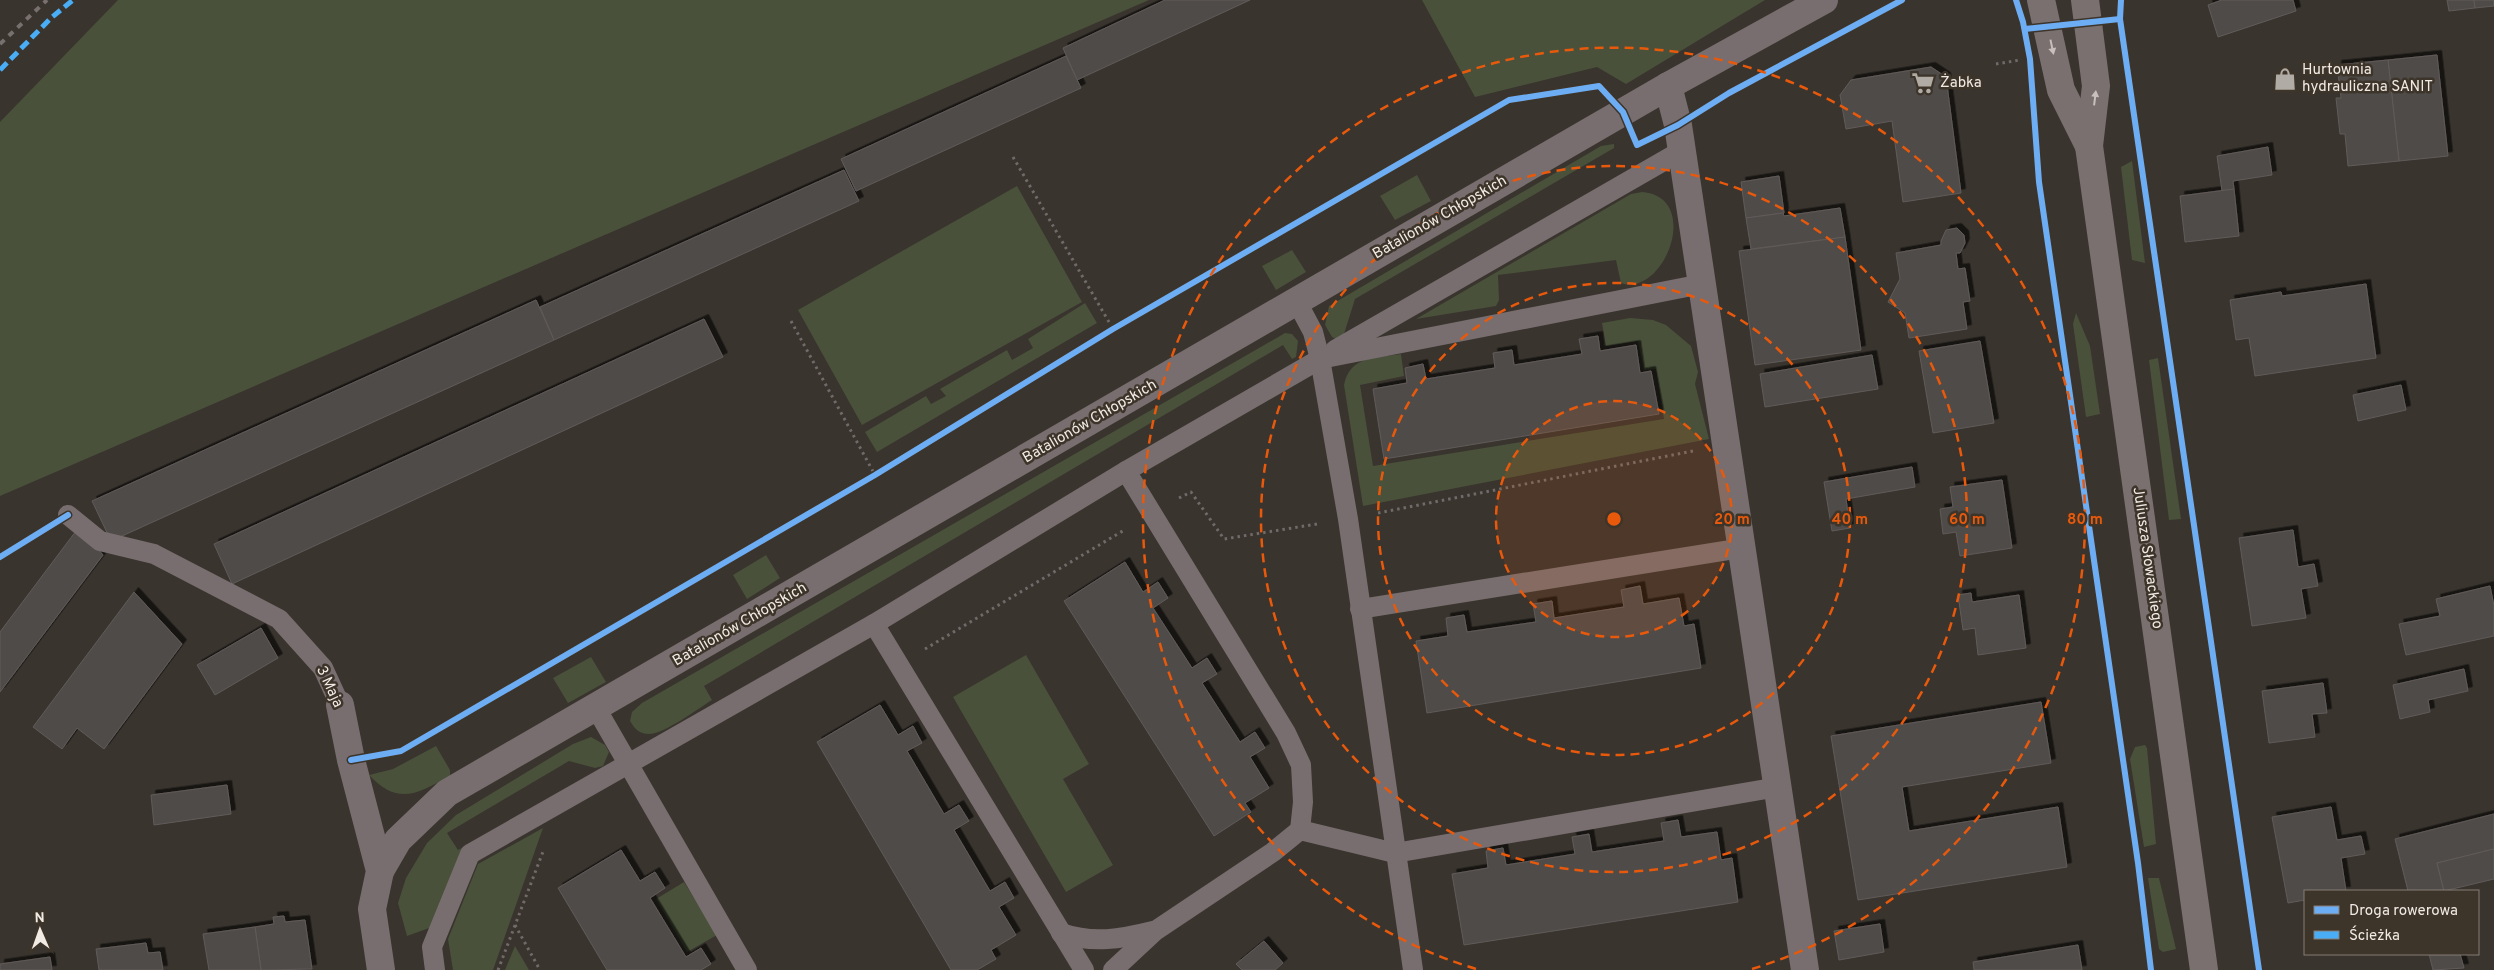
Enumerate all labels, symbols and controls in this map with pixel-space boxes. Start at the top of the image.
one-way arrow [2048,40,2056,55]
place label: Hurtownia hydrauliczna SANIT [2302,61,2433,97]
shop icon: Hurtownia hydrauliczna SANIT [2272,66,2298,92]
supermarket icon: Żabka [1910,70,1936,96]
place label: Żabka [1940,73,1982,93]
one-way arrow [2091,90,2099,106]
street label: Batalionów Chłopskich [1369,172,1511,264]
street label: Batalionów Chłopskich [1019,376,1161,468]
street label: Juliusza Słowackiego [2128,486,2166,630]
centre of rings [1605,510,1623,528]
text: 20 m [1714,511,1750,530]
text: 40 m [1832,511,1868,530]
text: 60 m [1949,511,1985,530]
text: 80 m [2067,511,2103,530]
street label: Batalionów Chłopskich [669,579,811,671]
street label: 3 Maja [311,663,347,711]
legend [2304,890,2479,955]
text: Droga rowerowa [2349,902,2458,921]
north arrow [15,905,65,955]
text: N [34,910,45,927]
text: Ścieżka [2349,925,2400,946]

